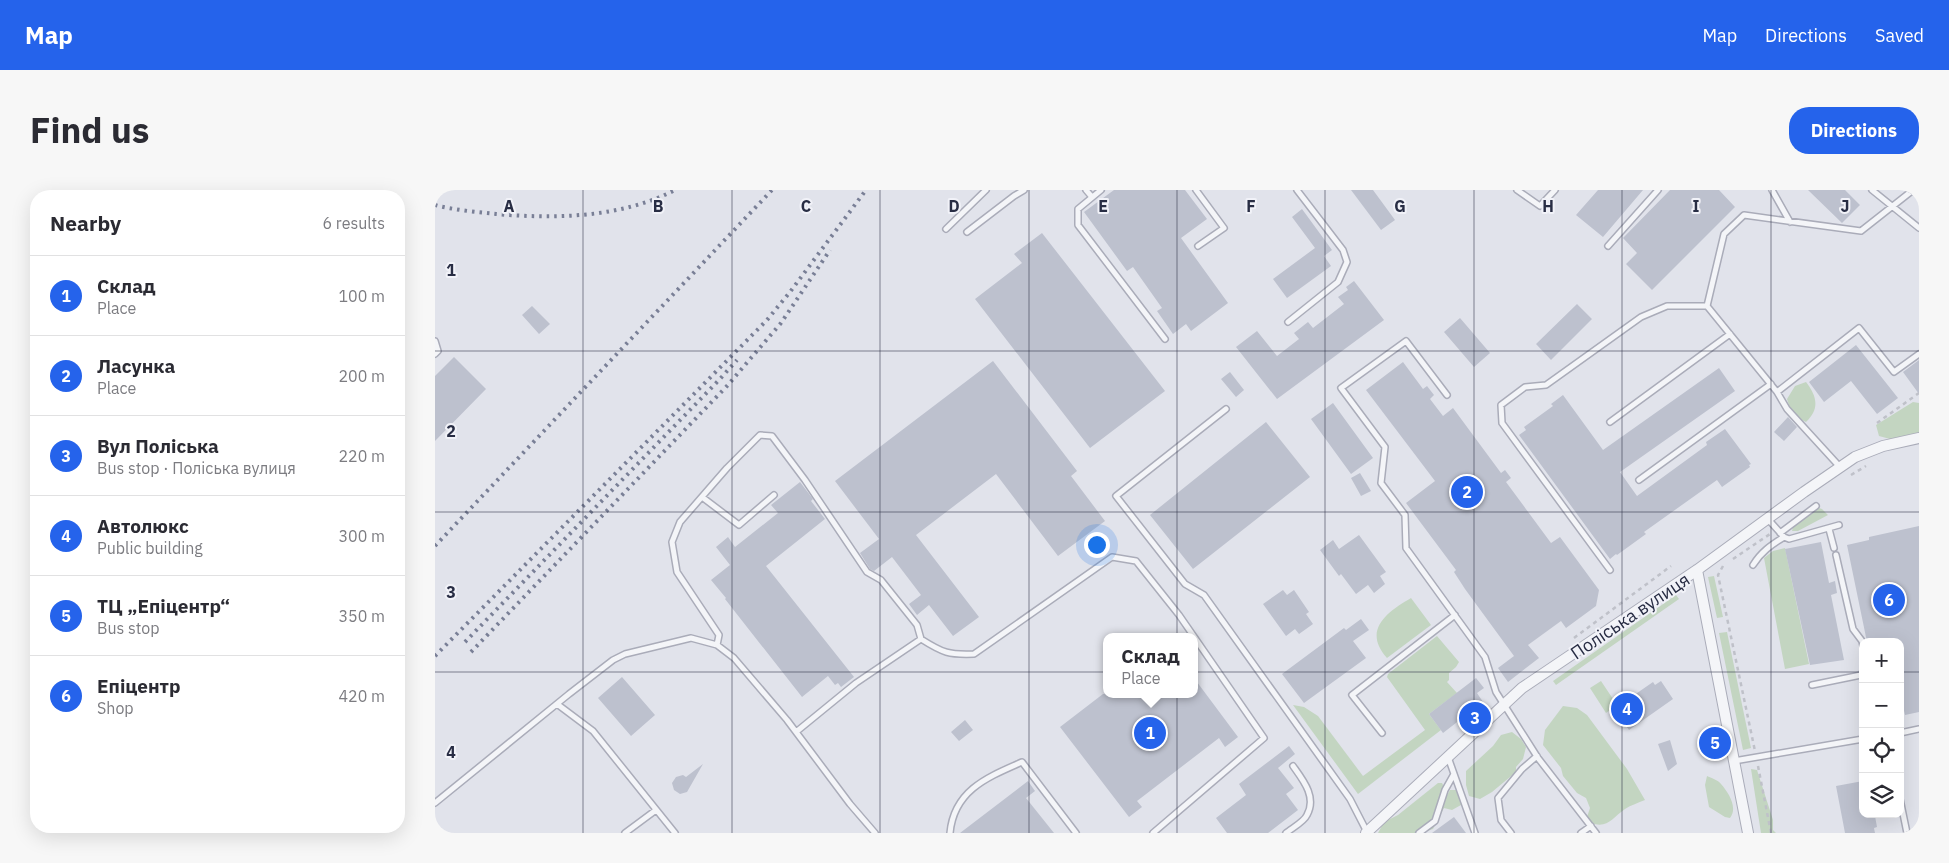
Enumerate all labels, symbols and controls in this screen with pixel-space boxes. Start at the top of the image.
text: Map [25,19,73,51]
text: Map [1702,24,1737,47]
text: Directions [1765,24,1847,47]
text: Saved [1875,24,1924,47]
text: Find us [30,107,149,153]
button: Directions [1789,107,1919,154]
text: A [504,196,515,216]
text: B [653,196,664,216]
text: C [801,196,811,216]
text: D [948,196,960,216]
text: E [1098,196,1108,216]
text: F [1246,196,1256,216]
text: G [1394,196,1406,216]
text: H [1542,196,1554,216]
text: I [1693,196,1700,216]
text: J [1841,196,1849,216]
text: Nearby [50,209,121,237]
text: 6 results [322,213,385,233]
text: 1 [446,260,456,280]
text: Склад [97,274,156,298]
text: 1 [61,286,71,306]
text: 100 m [338,286,385,306]
text: Place [97,298,136,318]
text: Ласунка [97,354,175,378]
text: 2 [61,366,71,386]
text: 200 m [338,366,385,386]
text: Place [97,378,136,398]
text: 2 [446,421,456,441]
text: Вул Поліська [97,434,219,458]
text: 3 [61,446,71,466]
text: 220 m [338,446,385,466]
text: Bus stop · Поліська вулиця [97,458,296,478]
pin: 2 [1451,473,1483,511]
text: Автолюкс [97,514,189,538]
text: 4 [61,526,71,546]
text: 300 m [338,526,385,546]
your location [1084,532,1110,558]
text: Public building [97,538,203,558]
street label: Поліська вулиця [1566,568,1694,664]
pin: 6 [1873,581,1905,619]
text: 3 [446,582,456,602]
text: ТЦ „Епіцентр“ [97,594,230,618]
text: 5 [61,606,71,626]
text: 350 m [338,606,385,626]
text: Bus stop [97,618,160,638]
popup [1103,633,1198,698]
map controls [1859,638,1904,818]
button: + [1859,638,1904,683]
text: Склад [1121,644,1180,668]
text: Place [1121,668,1161,688]
text: Епіцентр [97,674,180,698]
button: − [1859,683,1904,728]
text: 6 [61,686,71,706]
text: 420 m [338,686,385,706]
pin: 4 [1611,690,1643,728]
text: Shop [97,698,134,718]
pin: 3 [1459,699,1491,737]
pin: 1 [1134,714,1166,752]
pin: 5 [1699,724,1731,762]
button: locate [1859,728,1904,773]
text: 4 [446,742,456,762]
button: layers [1859,773,1904,818]

